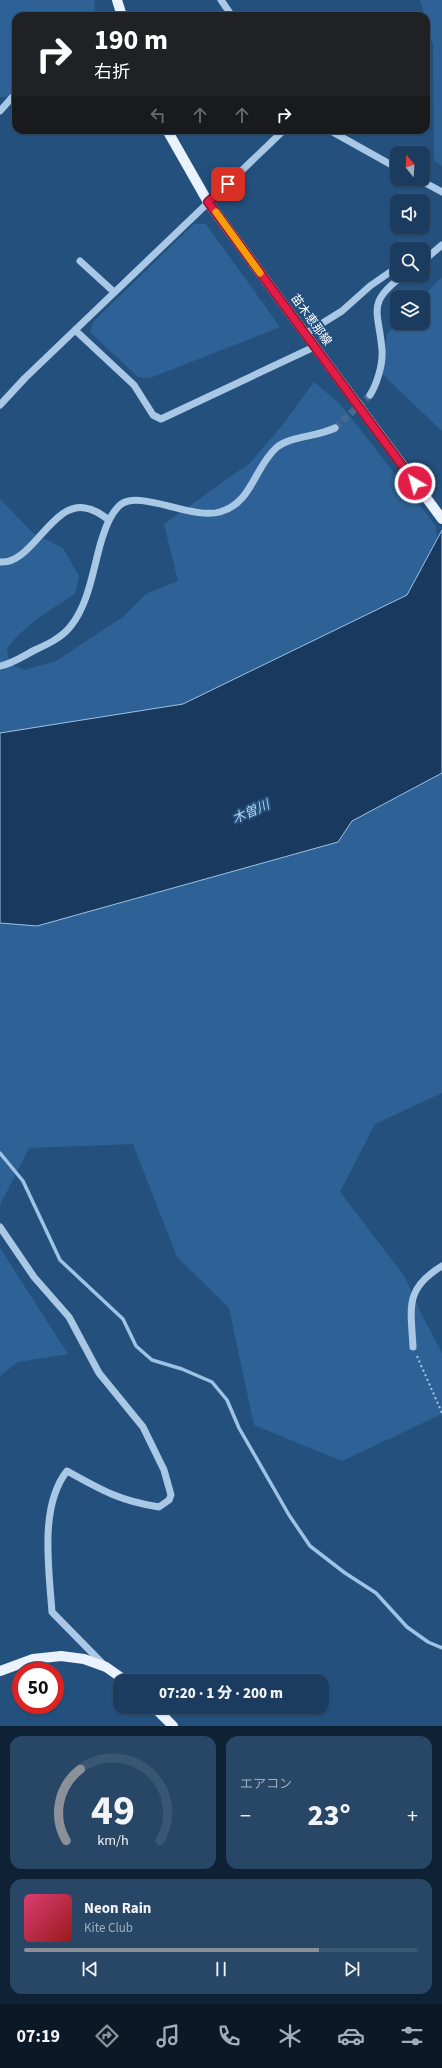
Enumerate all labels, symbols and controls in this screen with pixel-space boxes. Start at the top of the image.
text: 190 m [94,20,168,60]
icon: right [28,28,80,80]
text: 右折 [94,60,130,85]
icon: left [147,104,169,126]
icon: ahead [189,104,211,126]
icon: ahead [231,104,253,126]
icon: right [273,104,295,126]
north arrow [390,146,430,186]
map controls [390,146,430,330]
pin [211,167,245,201]
icon: arrive [217,173,239,195]
button: sound [390,194,430,234]
button: search [390,242,430,282]
button: layers [390,290,430,330]
street label: 苗木恵那線 [286,291,336,349]
position arrow [394,462,436,504]
water label: 木曽川 [230,795,274,828]
speed limit sign: 50 [12,1662,64,1714]
text: 07:20 · 1 分 · 200 m [159,1683,283,1704]
text: エアコン [240,1775,292,1793]
text: 49 [91,1780,135,1840]
text: 23° [307,1794,351,1837]
text: − [240,1800,251,1832]
text: + [407,1800,418,1832]
text: km/h [97,1829,129,1850]
text: Neon Rain [84,1898,151,1919]
text: Kite Club [84,1919,133,1937]
icon: previous [79,1958,101,1980]
icon: pause [210,1958,232,1980]
icon: next [341,1958,363,1980]
icon: directions [93,2022,121,2050]
icon: music [154,2022,182,2050]
icon: phone [215,2022,243,2050]
icon: climate [276,2022,304,2050]
icon: car [337,2022,365,2050]
icon: filters [398,2022,426,2050]
text: 07:19 [16,2024,60,2049]

